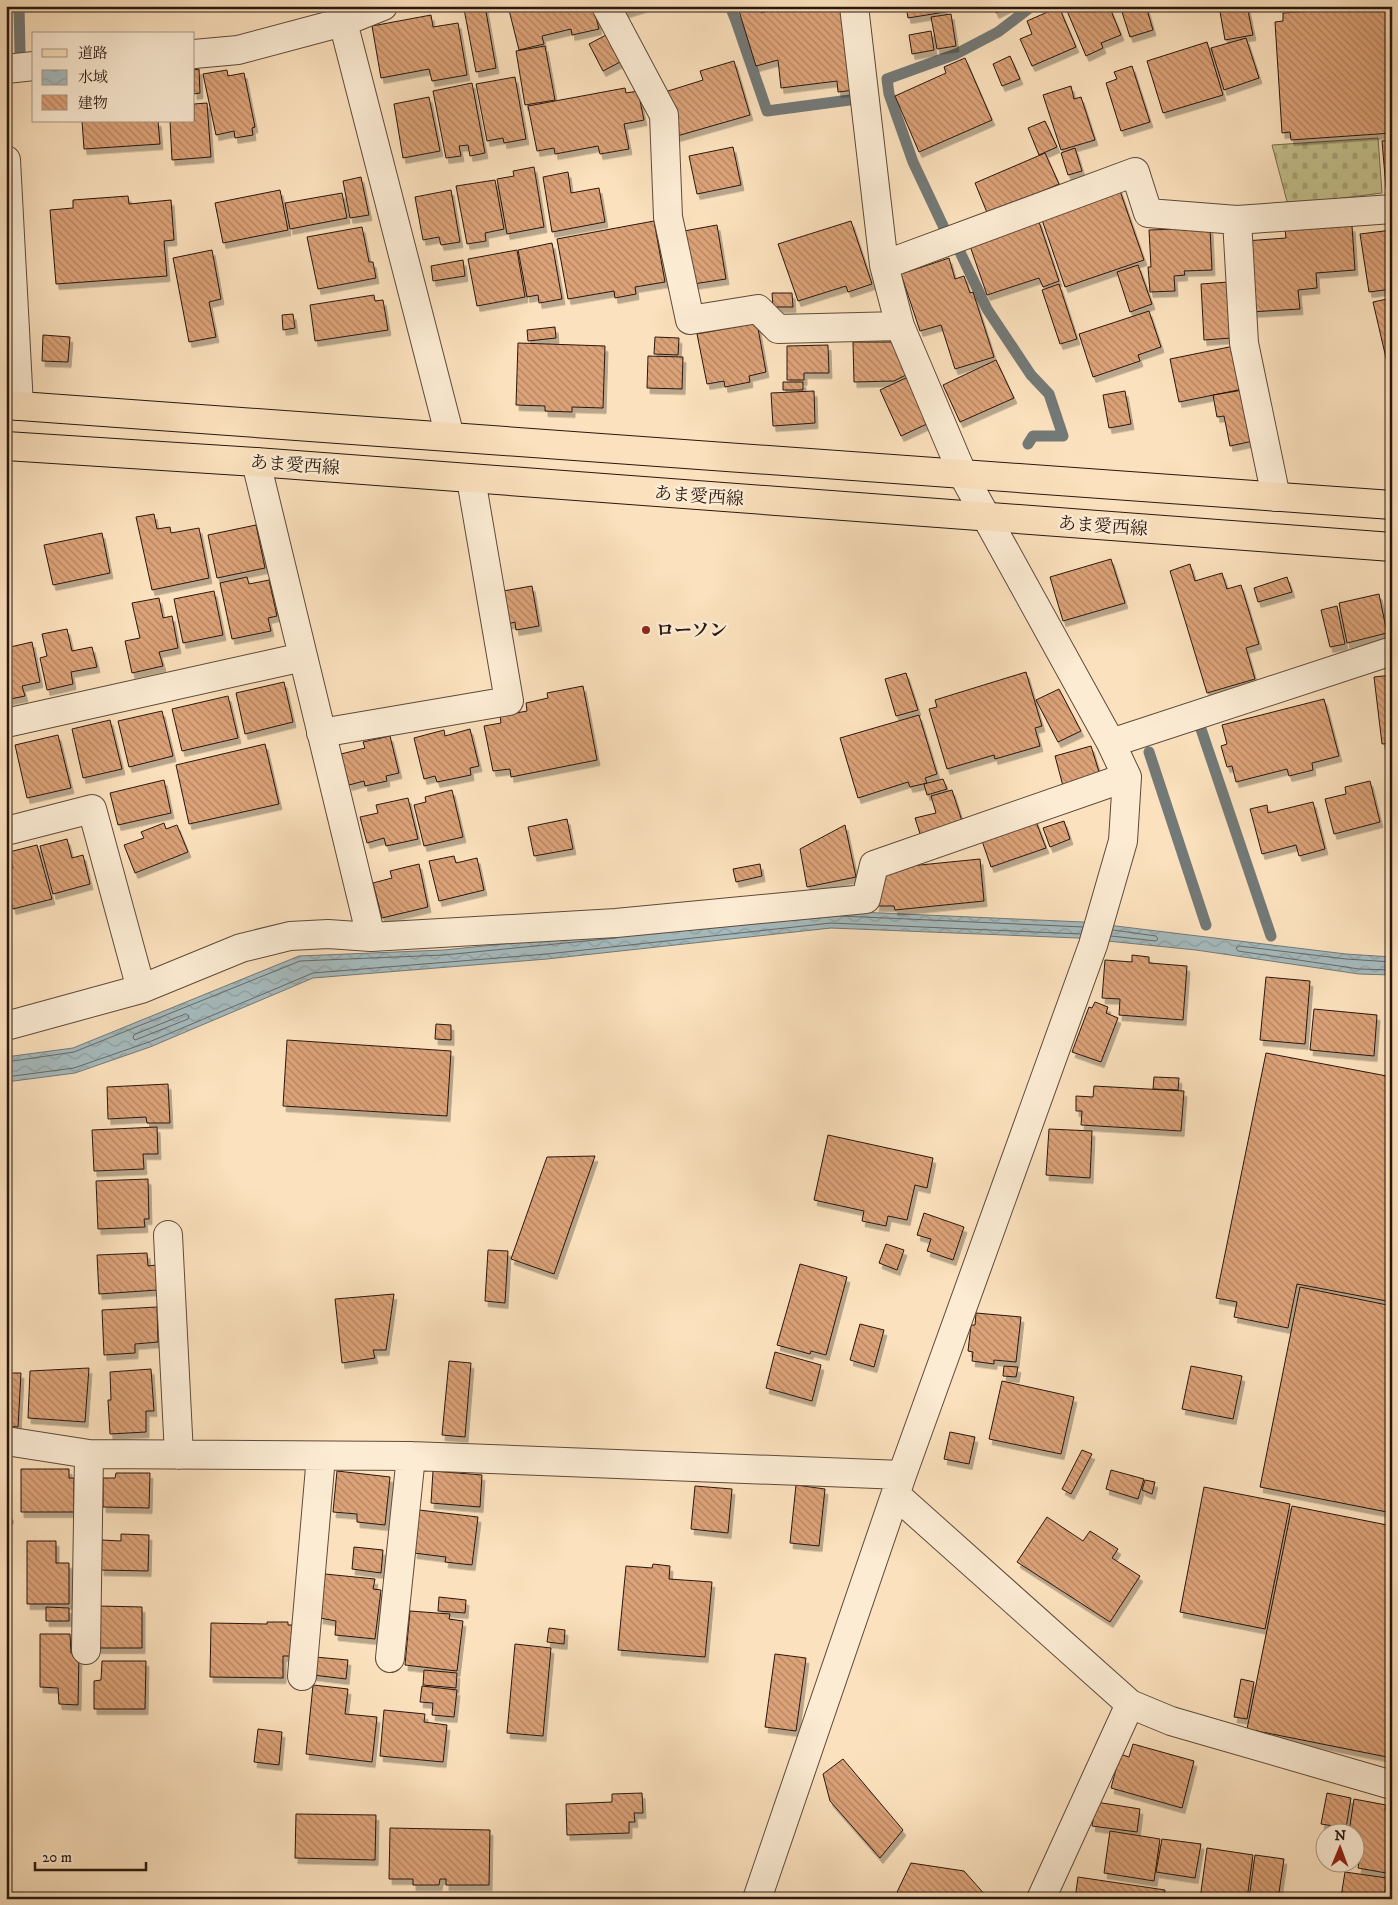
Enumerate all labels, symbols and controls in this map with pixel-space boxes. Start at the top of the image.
legend [32,32,195,122]
text: 道路 [78,44,108,63]
text: 水域 [78,68,108,87]
text: 建物 [78,94,108,113]
street label: あま愛西線 [249,452,341,480]
street label: あま愛西線 [653,483,745,511]
street label: あま愛西線 [1057,513,1149,541]
place label: ローソン [656,620,727,642]
marker: ローソン [640,624,652,636]
north arrow [1316,1822,1366,1872]
text: N [1334,1827,1347,1845]
scale bar [35,1840,146,1872]
text: 20 m [42,1848,72,1867]

